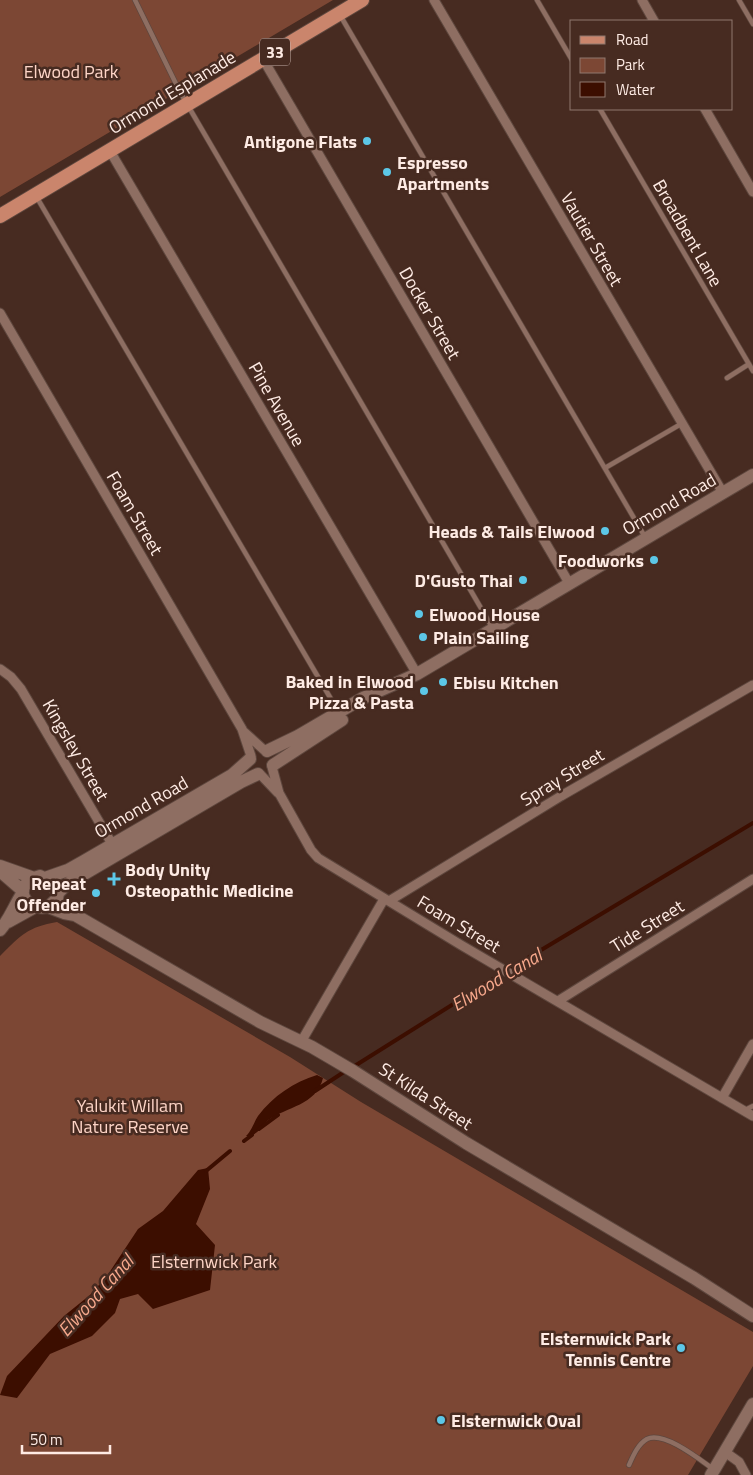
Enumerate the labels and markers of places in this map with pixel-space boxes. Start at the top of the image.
place label: Antigone Flats [244,128,357,155]
marker: Antigone Flats [361,135,373,147]
place label: Espresso Apartments [397,149,489,197]
marker: Espresso Apartments [381,166,393,178]
place label: Heads & Tails Elwood [429,518,595,545]
marker: Heads & Tails Elwood [599,525,611,537]
place label: Foodworks [558,547,644,574]
marker: Foodworks [648,554,660,566]
place label: D'Gusto Thai [414,567,513,594]
marker: D'Gusto Thai [517,574,529,586]
place label: Elwood House [429,601,540,628]
marker: Elwood House [413,608,425,620]
place label: Plain Sailing [433,624,529,651]
marker: Plain Sailing [417,631,429,643]
place label: Baked in Elwood Pizza & Pasta [285,668,414,716]
place label: Ebisu Kitchen [453,669,559,696]
marker: Ebisu Kitchen [437,676,449,688]
marker: Baked in Elwood Pizza & Pasta [418,685,430,697]
place label: Body Unity Osteopathic Medicine [125,856,294,904]
place label: Repeat Offender [17,870,86,918]
marker: Body Unity Osteopathic Medicine [107,872,121,886]
marker: Repeat Offender [90,887,102,899]
place label: Elsternwick Park Tennis Centre [540,1325,672,1373]
marker: Elsternwick Park Tennis Centre [675,1342,687,1354]
place label: Elsternwick Oval [451,1407,581,1434]
marker: Elsternwick Oval [435,1414,447,1426]

